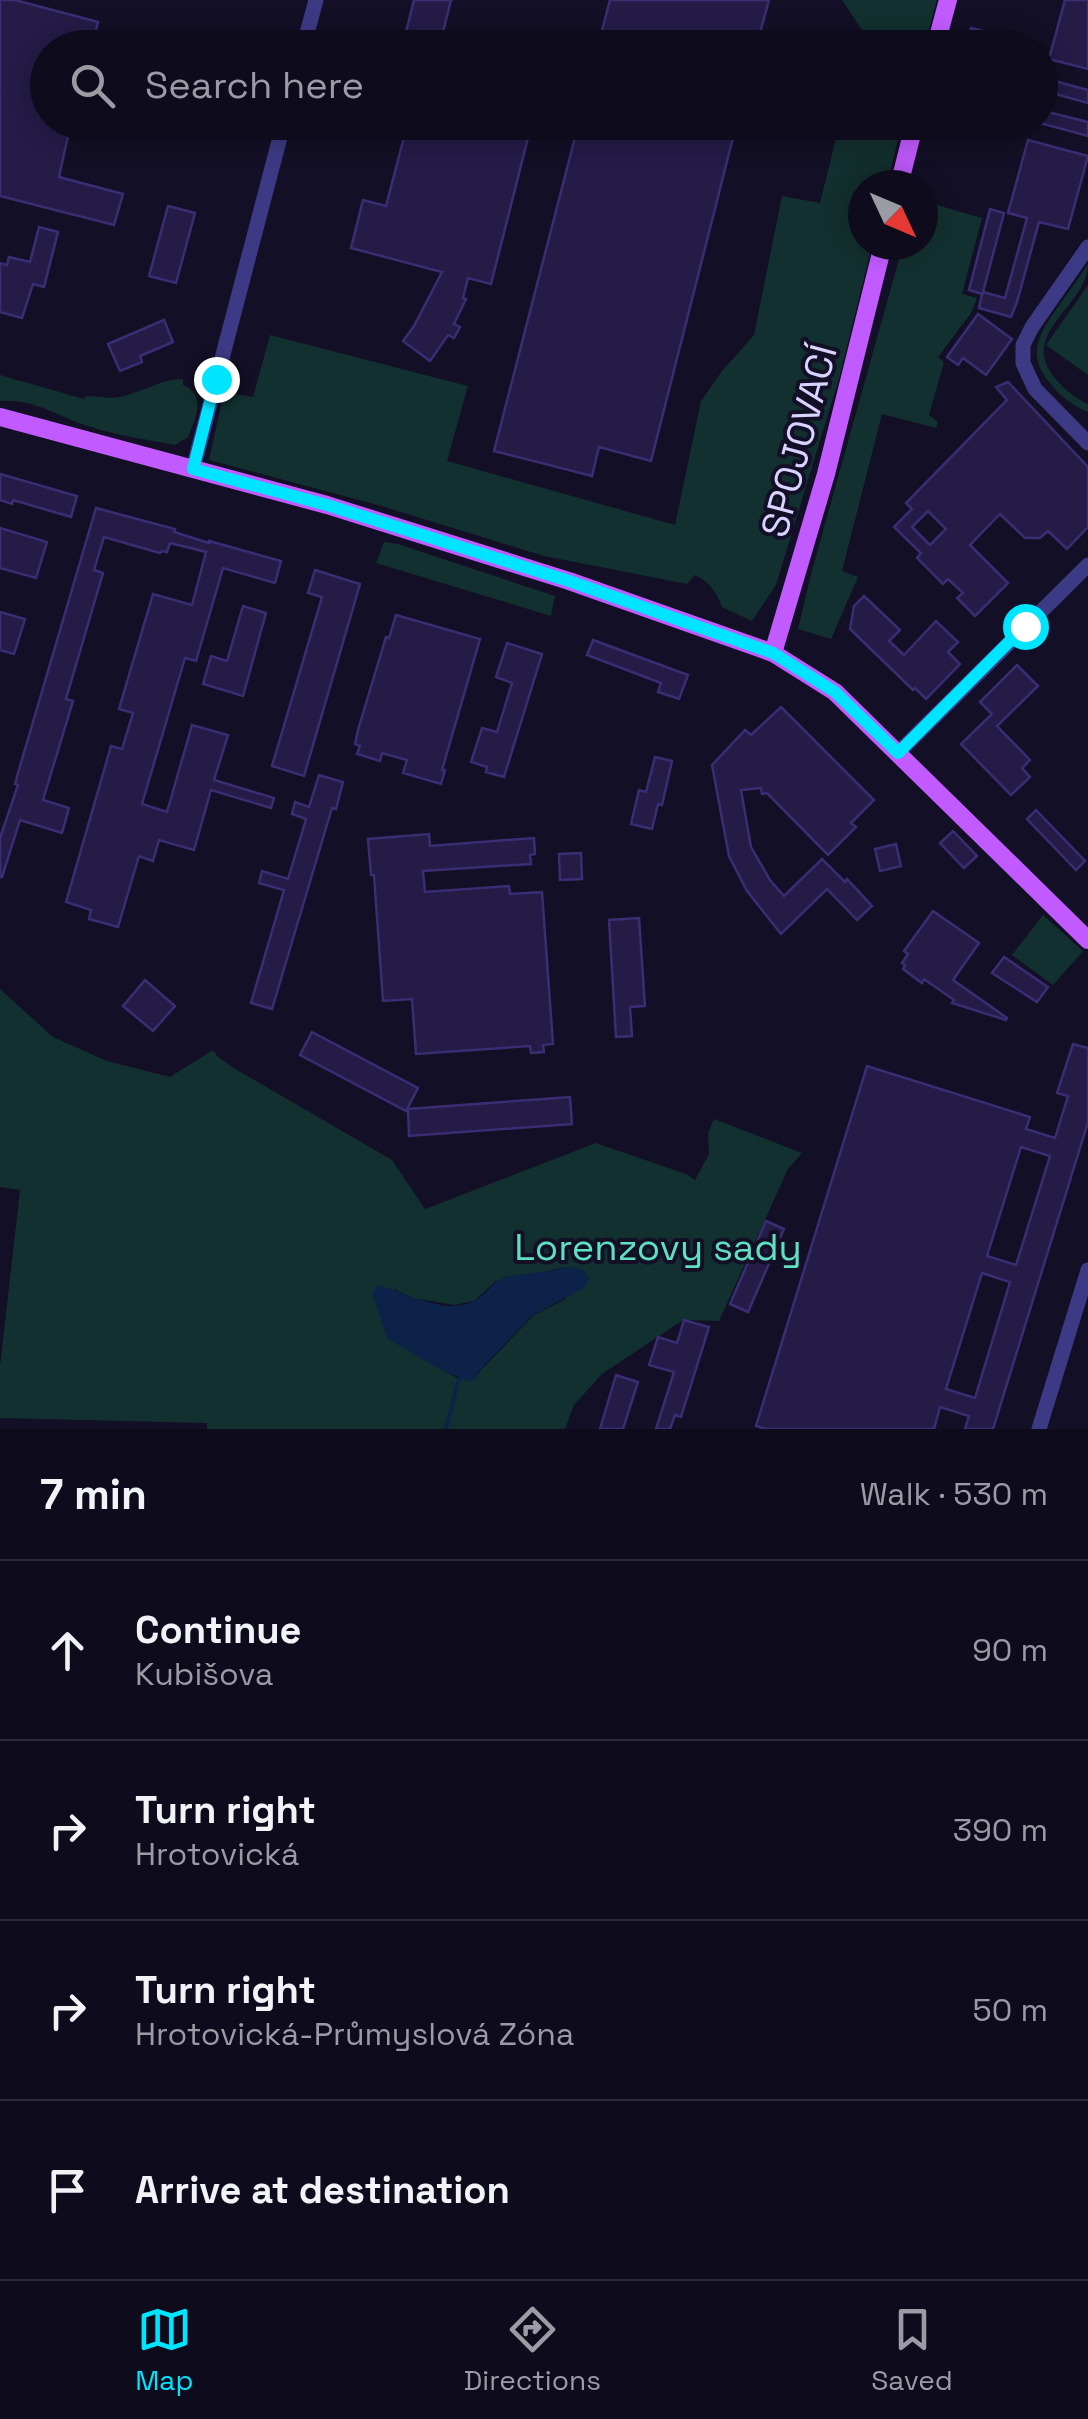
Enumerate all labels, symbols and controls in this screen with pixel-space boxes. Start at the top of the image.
search box [30,30,1058,140]
icon: search [65,58,120,113]
text: Search here [145,61,364,109]
north arrow [848,170,938,260]
street label: SPOJOVACÍ [750,340,848,542]
route end [194,357,240,403]
route start [1003,604,1049,650]
park label: Lorenzovy sady [514,1223,802,1271]
text: 7 min [40,1468,147,1521]
text: Walk · 530 m [860,1474,1048,1514]
text: Continue [135,1606,301,1654]
icon: ahead [40,1623,95,1678]
text: 90 m [972,1630,1048,1670]
text: Kubišova [135,1654,273,1694]
text: Turn right [135,1786,316,1834]
icon: right [40,1803,95,1858]
text: 390 m [953,1810,1048,1850]
text: Hrotovická [135,1834,299,1874]
text: Turn right [135,1966,316,2014]
icon: right [40,1983,95,2038]
text: 50 m [973,1990,1048,2030]
text: Hrotovická-Průmyslová Zóna [135,2014,574,2054]
icon: arrive [40,2163,95,2218]
text: Arrive at destination [135,2166,510,2214]
tab: Map [135,2302,193,2398]
tab: Directions [464,2302,601,2398]
tab: Saved [871,2302,953,2398]

